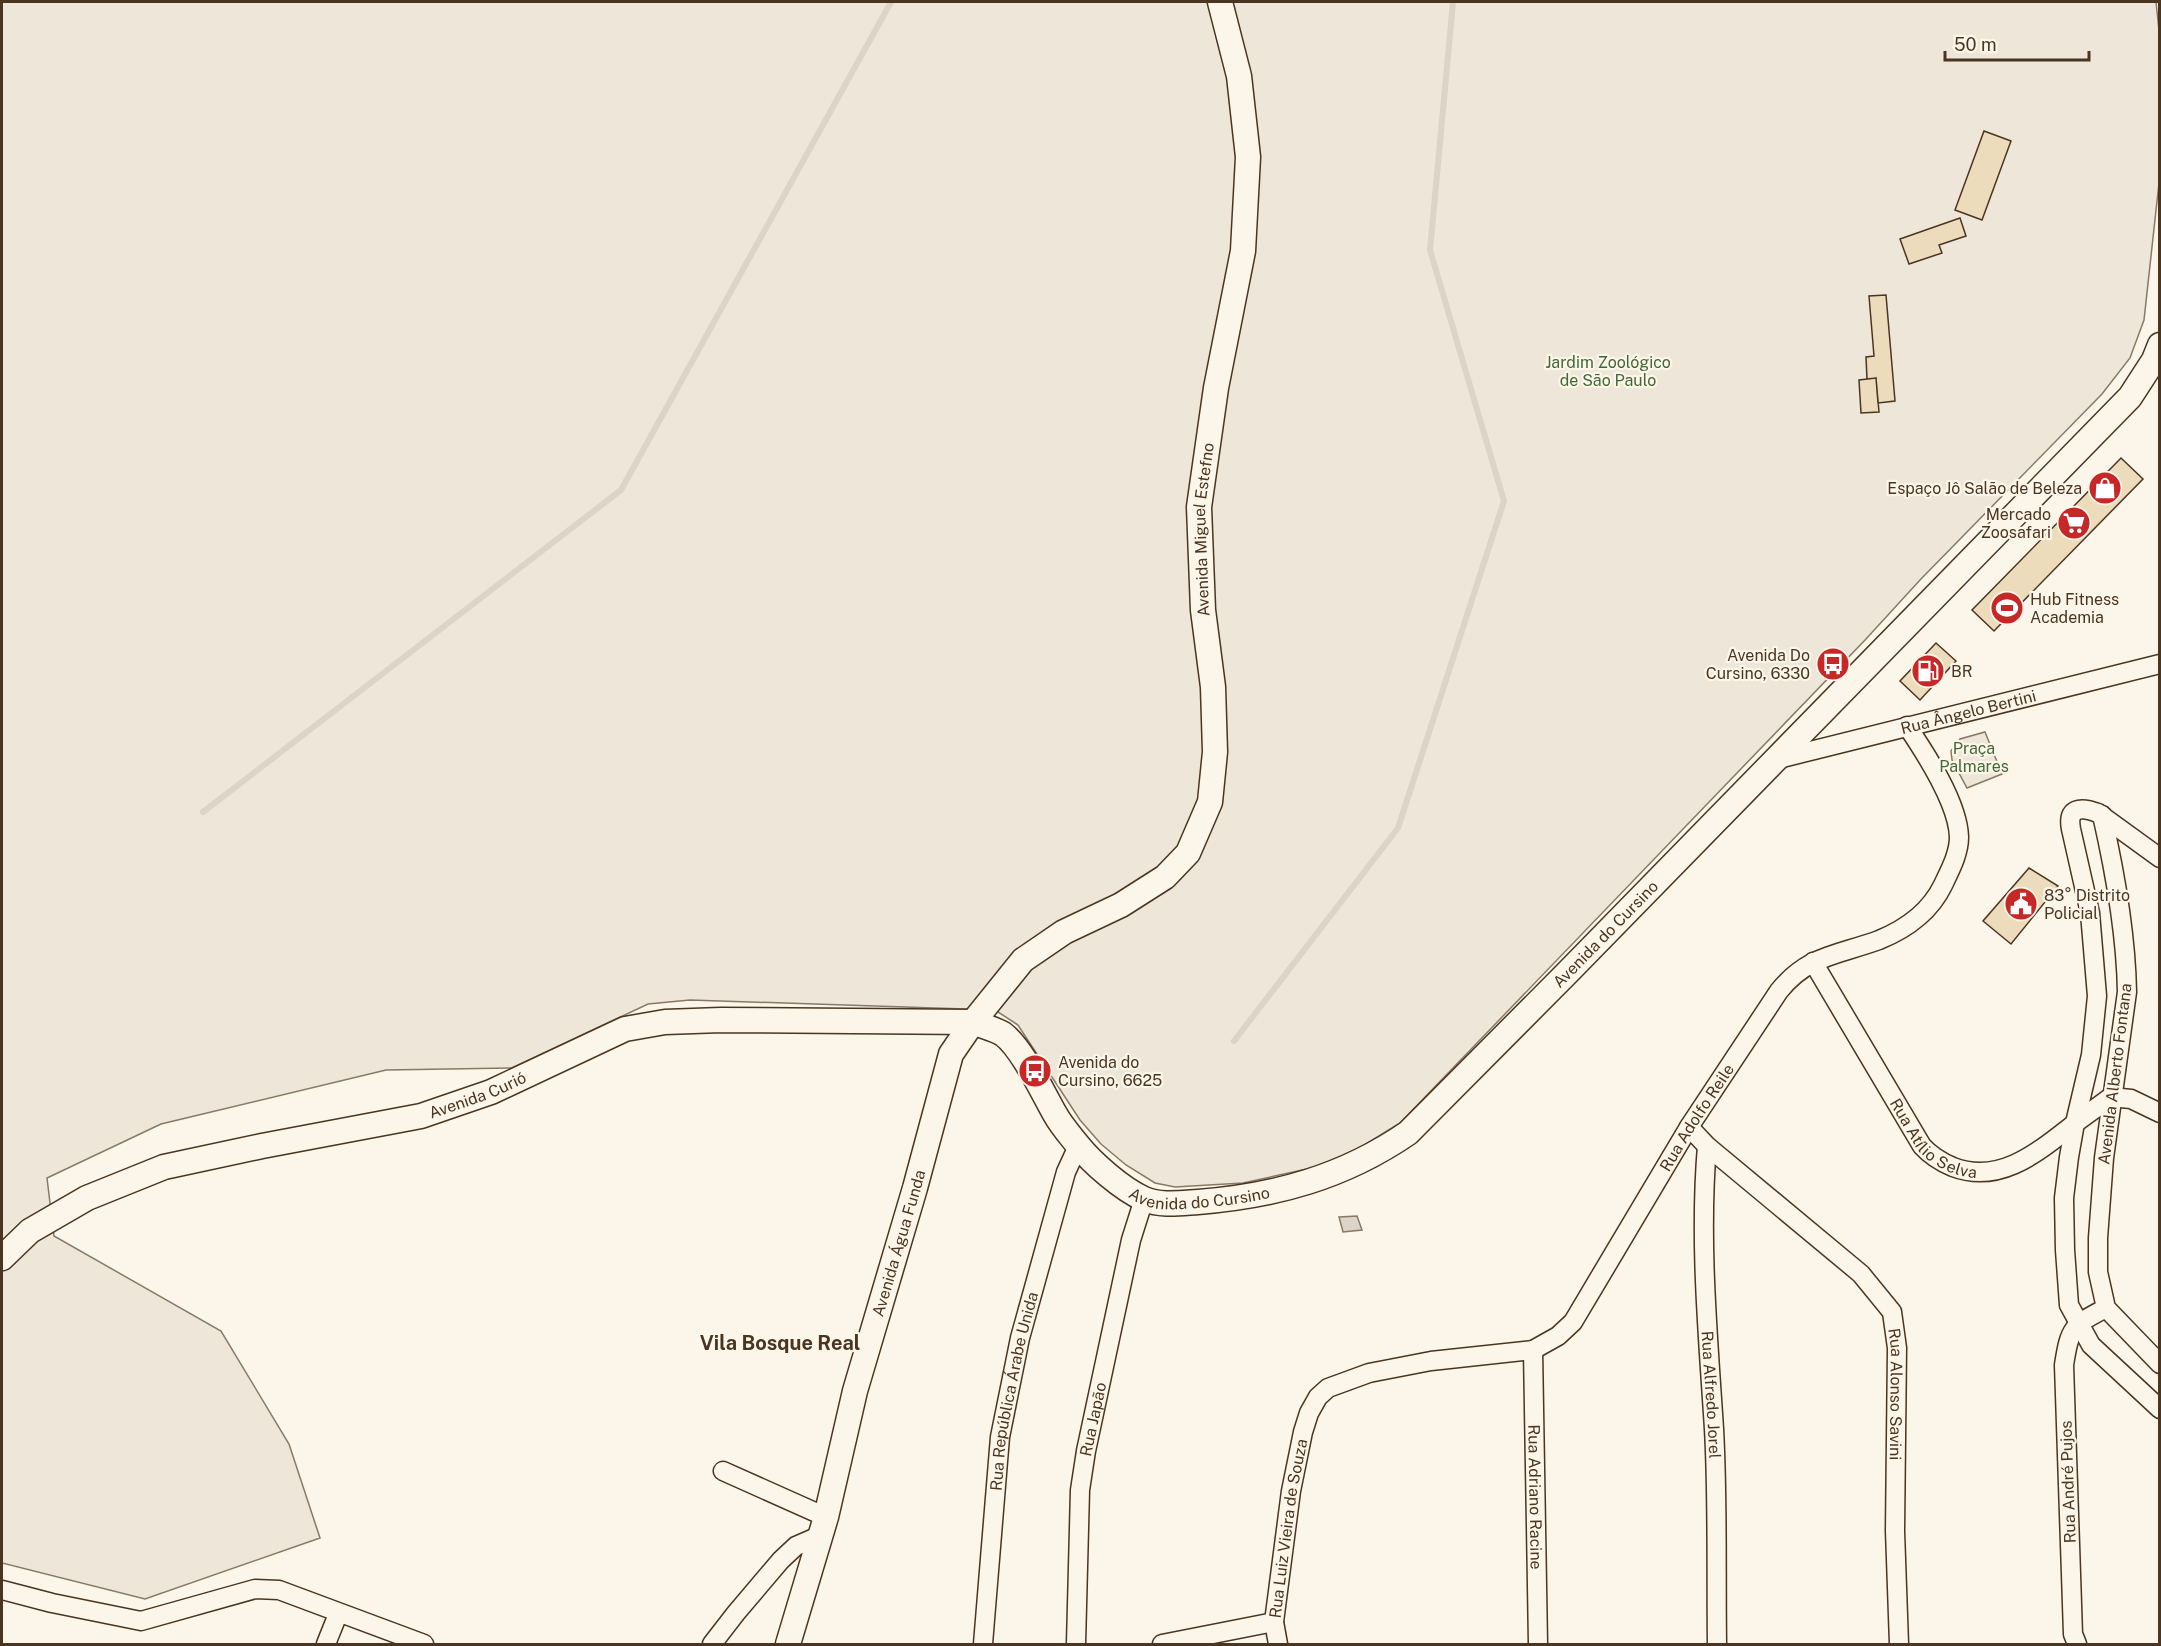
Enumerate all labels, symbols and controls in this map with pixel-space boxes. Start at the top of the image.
scale bar [1945,24,2089,62]
text: 50 m [1954,34,1997,55]
park label: Jardim Zoológico de São Paulo [1545,353,1671,390]
street label: Avenida Miguel Estefno [1189,441,1218,618]
shop icon: Espaço Jô Salão de Beleza [2087,470,2123,506]
place label: Espaço Jô Salão de Beleza [1887,479,2082,498]
place label: Mercado Zoosafari [1981,505,2051,542]
supermarket icon: Mercado Zoosafari [2056,505,2092,541]
sports icon: Hub Fitness Academia [1989,590,2025,626]
place label: Hub Fitness Academia [2030,590,2119,627]
place label: Avenida Do Cursino, 6330 [1706,646,1810,683]
bus stop icon: Avenida Do Cursino, 6330 [1815,646,1851,682]
fuel station icon: BR [1910,653,1946,689]
place label: BR [1951,662,1973,681]
street label: Rua Ângelo Bertini [1899,686,2038,738]
park label: Praça Palmares [1939,739,2009,776]
street label: Avenida do Cursino [1549,876,1662,991]
public building icon: 83° Distrito Policial [2003,886,2039,922]
place label: 83° Distrito Policial [2044,886,2130,923]
street label: Avenida Alberto Fontana [2094,982,2136,1166]
bus stop icon: Avenida do Cursino, 6625 [1017,1053,1053,1089]
place label: Avenida do Cursino, 6625 [1058,1053,1162,1090]
street label: Rua Adolfo Reile [1656,1060,1738,1174]
street label: Avenida Curió [426,1067,529,1122]
street label: Rua Atílio Selva [1886,1095,1978,1182]
street label: Avenida Água Funda [868,1168,929,1319]
street label: Avenida do Cursino [1126,1183,1271,1213]
street label: Rua República Árabe Unida [986,1290,1042,1491]
street label: Rua Alonso Savini [1885,1327,1906,1460]
street label: Rua Alfredo Jorel [1698,1330,1725,1459]
district label: Vila Bosque Real [700,1331,860,1355]
street label: Rua Japão [1076,1380,1110,1458]
street label: Rua André Pujos [2056,1420,2080,1544]
street label: Rua Adriano Racine [1525,1424,1546,1570]
street label: Rua Luiz Vieira de Souza [1265,1437,1311,1619]

